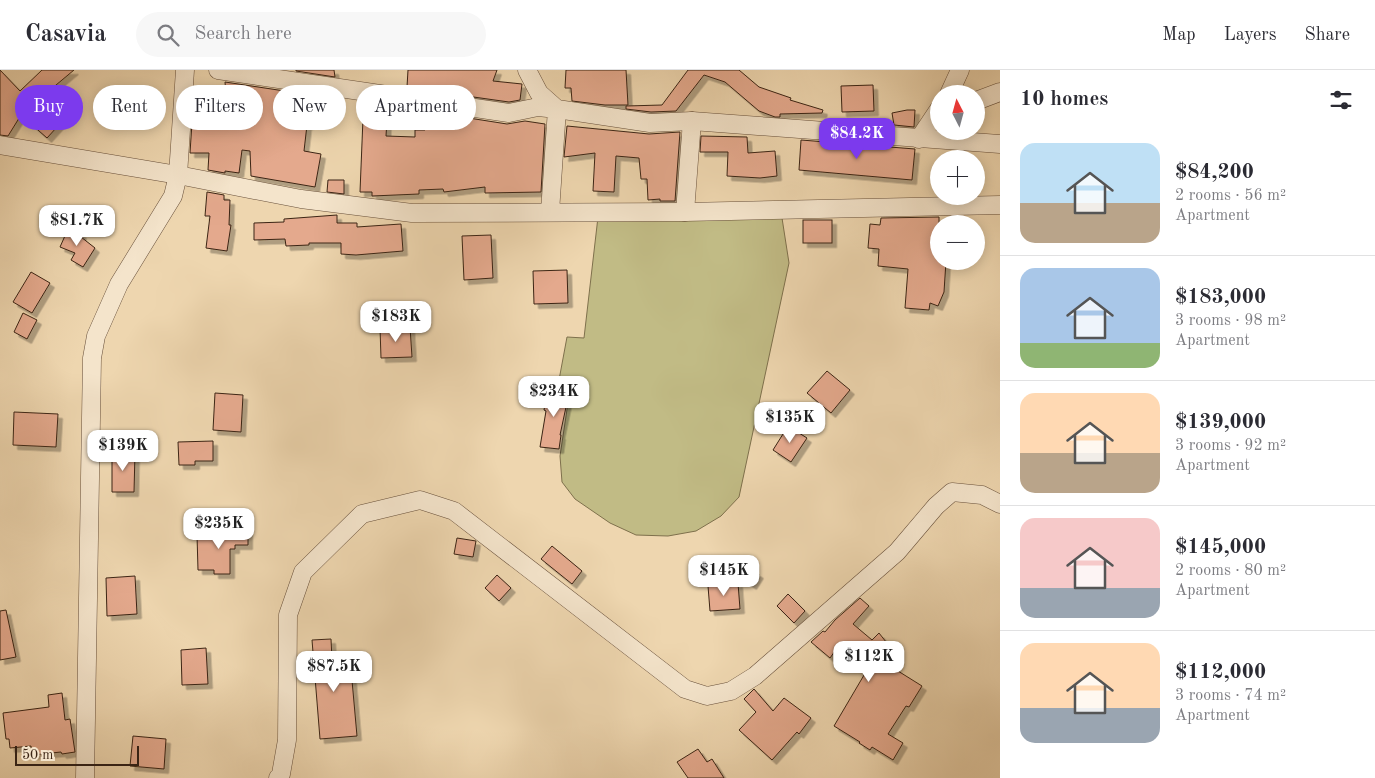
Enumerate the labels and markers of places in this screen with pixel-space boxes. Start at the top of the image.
pin: $84.2K [816,118,898,160]
pin: $81.7K [36,204,118,247]
pin: $183K [361,300,431,343]
pin: $234K [519,376,589,418]
pin: $135K [755,402,825,444]
pin: $139K [88,430,158,472]
pin: $235K [184,508,254,550]
pin: $145K [689,554,759,597]
pin: $112K [834,640,904,683]
pin: $87.5K [293,650,375,693]

